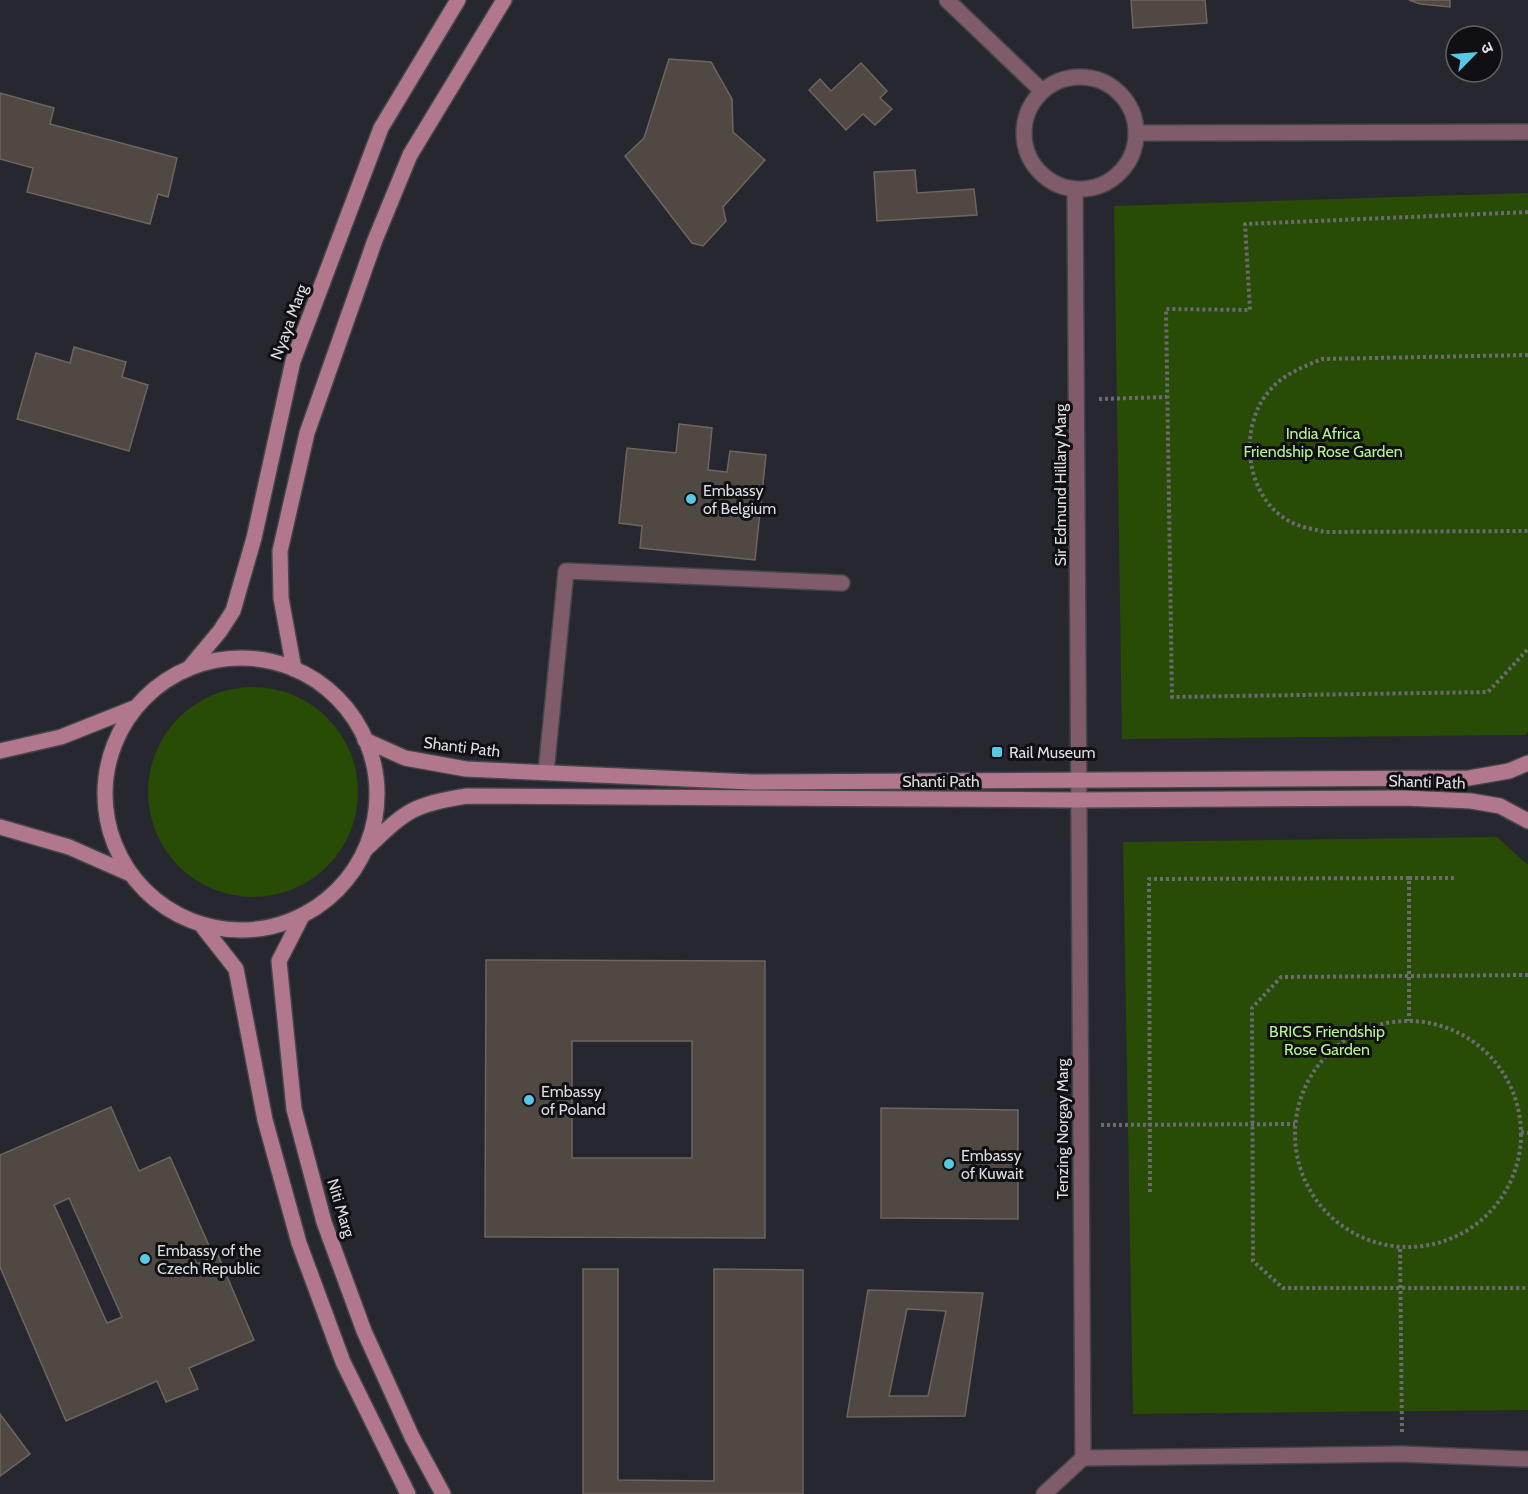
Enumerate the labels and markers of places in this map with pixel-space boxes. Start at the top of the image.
place label: Embassy of Belgium [703,481,776,518]
marker: Embassy of Belgium [684,492,698,506]
place label: Rail Museum [1009,743,1095,762]
marker: Rail Museum [990,745,1004,759]
place label: Embassy of Poland [541,1082,606,1119]
marker: Embassy of Poland [522,1093,536,1107]
place label: Embassy of Kuwait [961,1146,1024,1183]
marker: Embassy of Kuwait [942,1157,956,1171]
place label: Embassy of the Czech Republic [157,1241,261,1278]
marker: Embassy of the Czech Republic [138,1252,152,1266]

